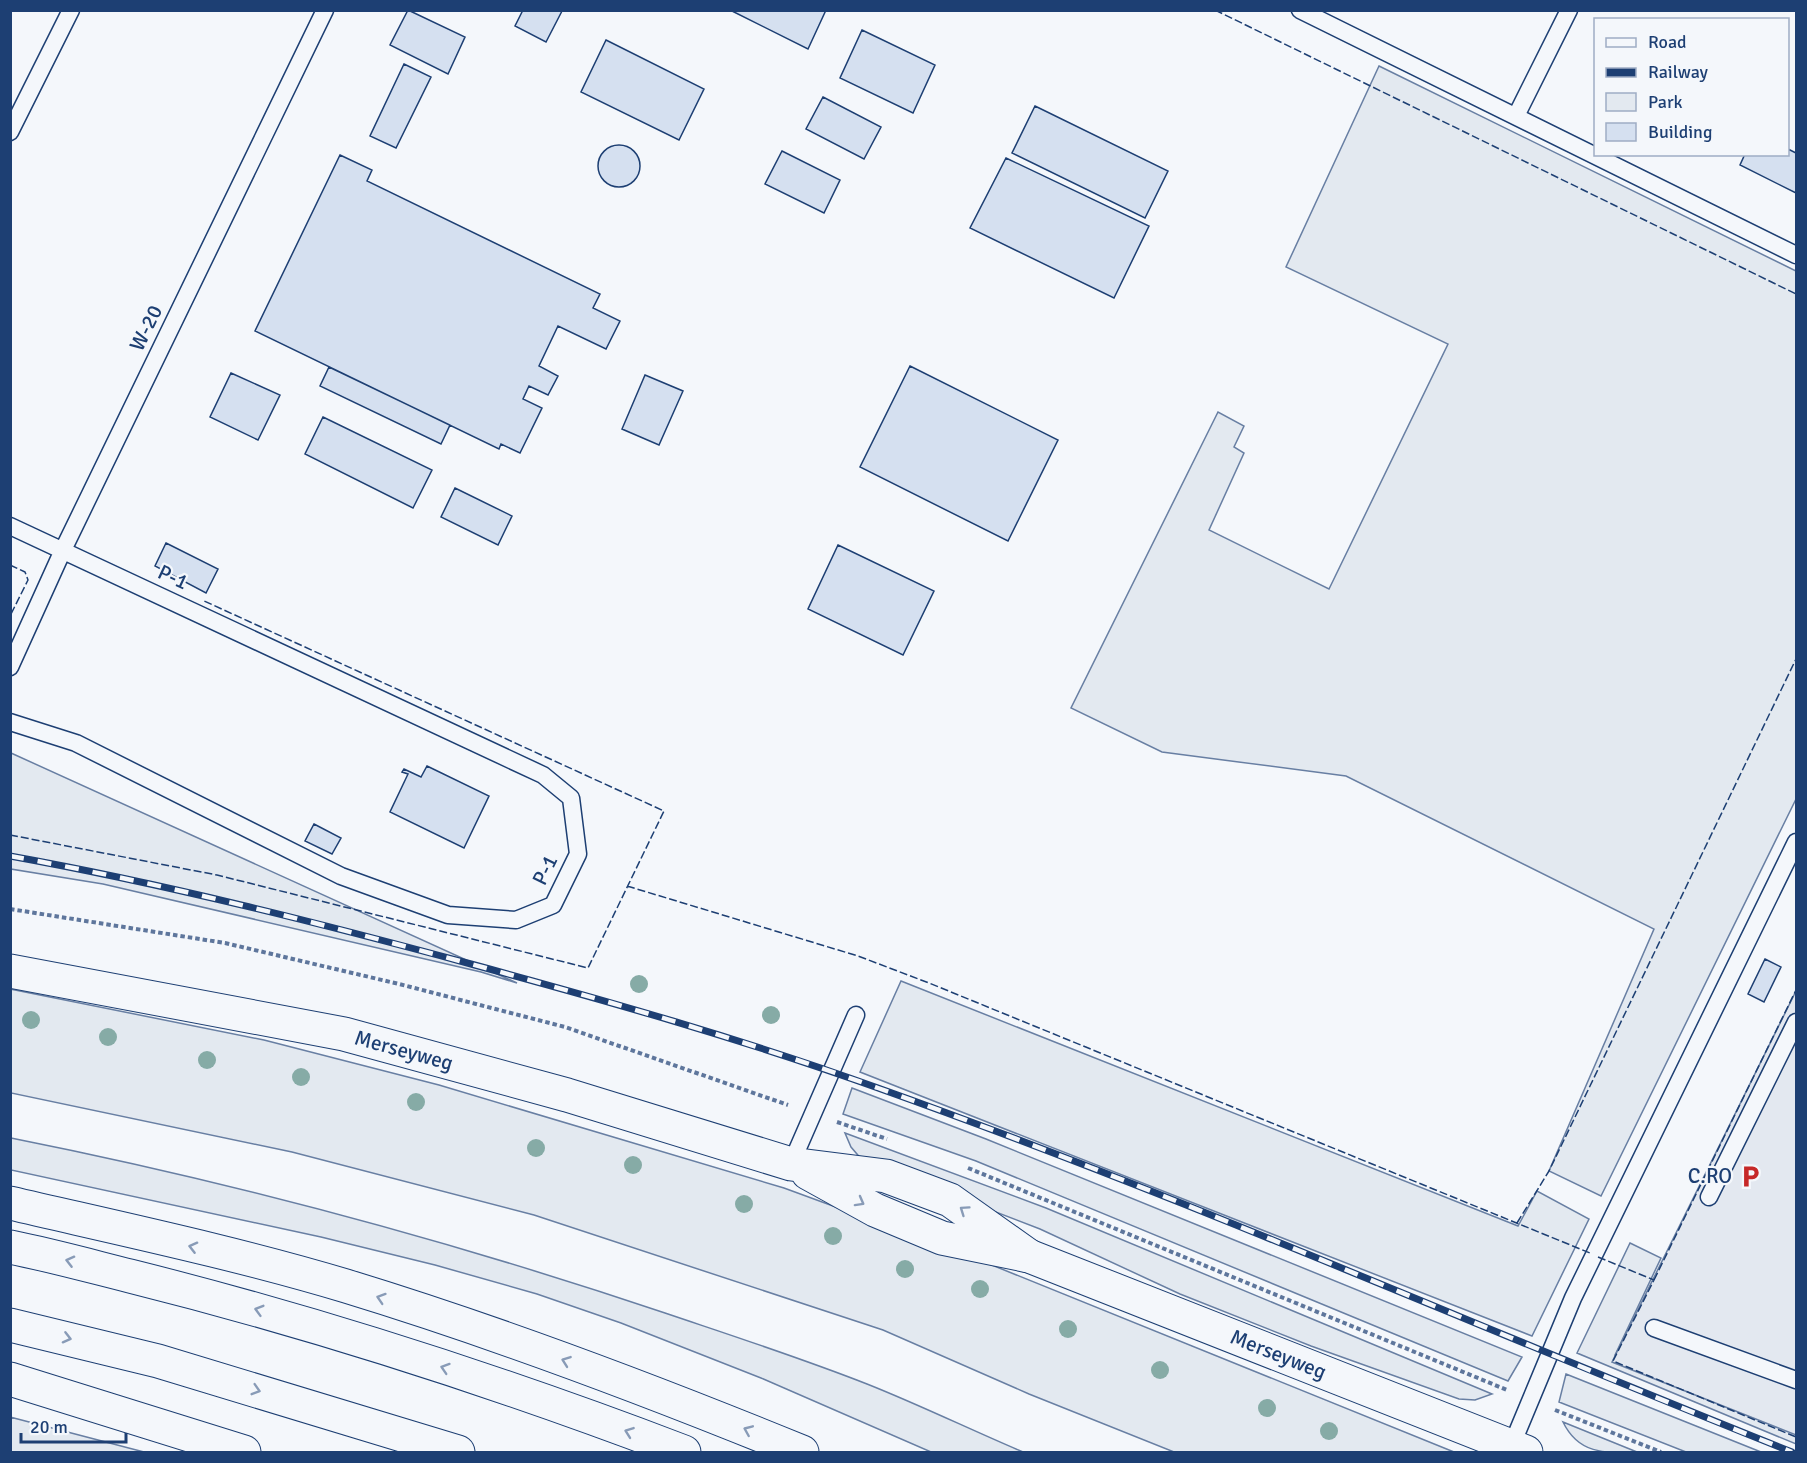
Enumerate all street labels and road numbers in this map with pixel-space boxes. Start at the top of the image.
street label: W-20 [124,301,168,355]
street label: P-1 [154,559,192,595]
street label: P-1 [527,851,563,889]
street label: Merseyweg [352,1025,456,1076]
street label: Merseyweg [1227,1324,1330,1385]

